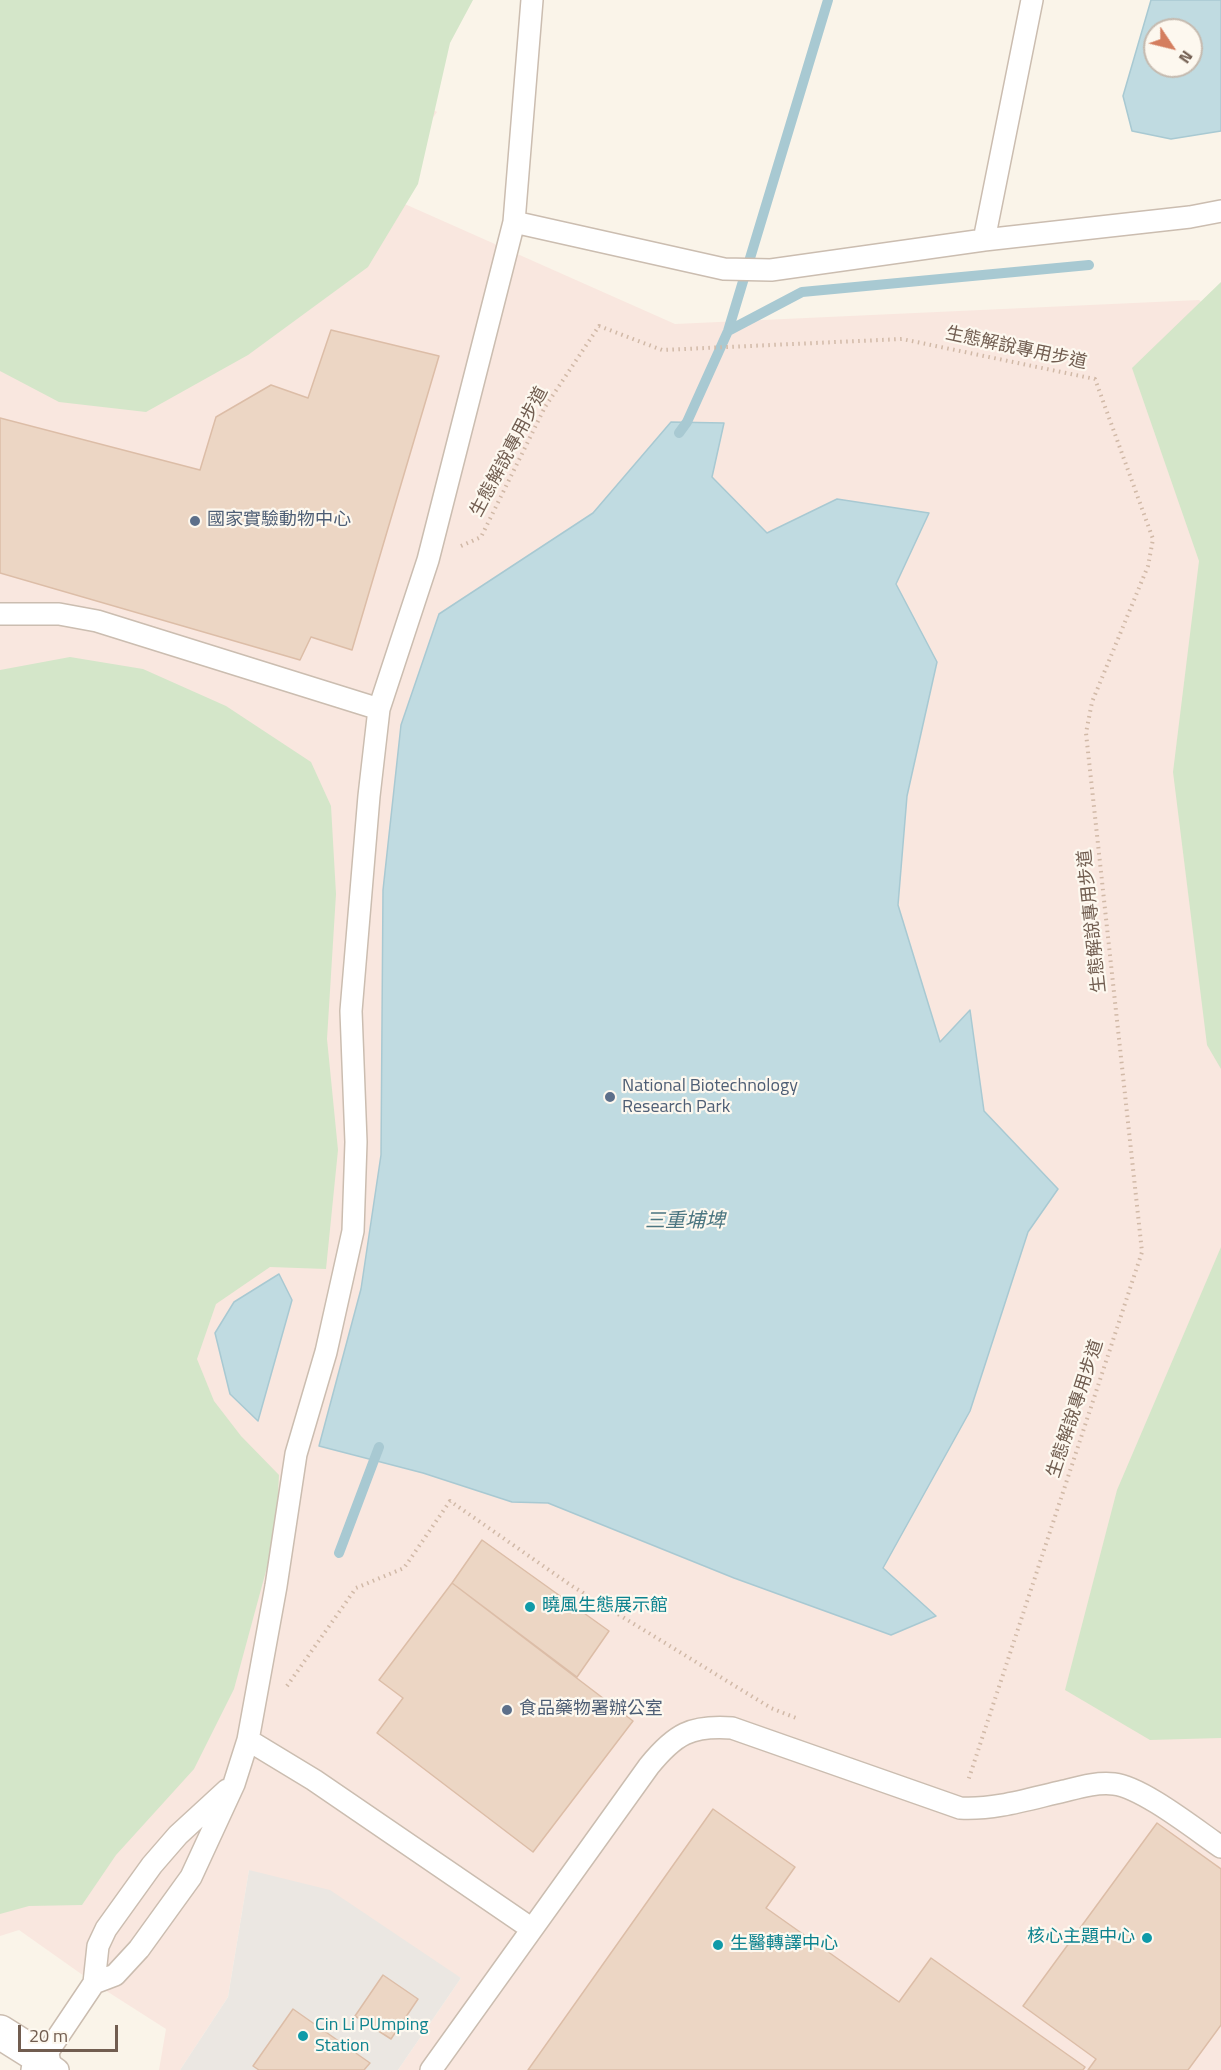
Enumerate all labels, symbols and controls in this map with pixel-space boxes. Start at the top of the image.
north arrow [1143,18,1203,78]
text: N [1173,46,1199,69]
street label: 生態解說專用步道 [943,323,1089,375]
street label: 生態解說專用步道 [467,383,553,521]
place label: 國家實驗動物中心 [207,510,351,532]
marker: 國家實驗動物中心 [188,514,202,528]
street label: 生態解說專用步道 [1075,848,1111,994]
place label: National Biotechnology Research Park [622,1076,798,1118]
marker: National Biotechnology Research Park [603,1090,617,1104]
water label: 三重埔埤 [645,1210,725,1234]
street label: 生態解說專用步道 [1043,1337,1109,1481]
place label: 曉風生態展示館 [542,1596,668,1618]
marker: 曉風生態展示館 [523,1600,537,1614]
place label: 食品藥物署辦公室 [519,1699,663,1721]
marker: 食品藥物署辦公室 [500,1703,514,1717]
place label: 核心主題中心 [1027,1927,1135,1949]
marker: 核心主題中心 [1140,1931,1154,1945]
place label: 生醫轉譯中心 [730,1934,838,1956]
marker: 生醫轉譯中心 [711,1938,725,1952]
scale bar [21,2013,122,2051]
place label: Cin Li PUmping Station [315,2015,429,2058]
text: 20 m [29,2022,68,2049]
marker: Cin Li PUmping Station [296,2029,310,2043]

